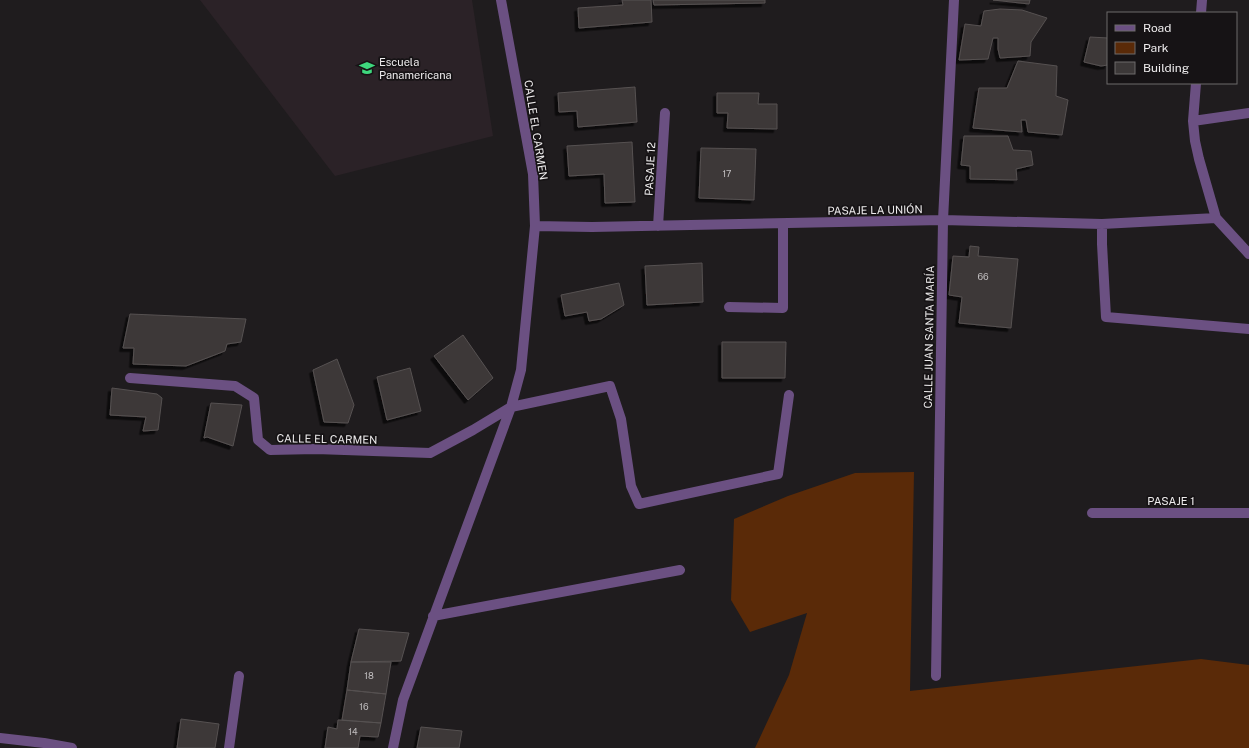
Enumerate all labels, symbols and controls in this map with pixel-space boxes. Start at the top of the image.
legend [1107,12,1237,84]
text: Road [1143,21,1171,35]
text: Park [1143,41,1169,55]
place label: Escuela Panamericana [379,56,452,81]
school or university icon: Escuela Panamericana [358,59,376,77]
text: Building [1143,61,1189,75]
street label: CALLE EL CARMEN [522,79,550,181]
street label: PASAJE 12 [643,141,657,196]
house number: 17 [722,168,732,179]
street label: PASAJE LA UNIÓN [827,202,923,217]
street label: CALLE JUAN SANTA MARÍA [921,265,936,409]
house number: 66 [977,271,989,282]
street label: CALLE EL CARMEN [276,432,378,446]
street label: PASAJE 1 [1147,495,1195,507]
house number: 18 [364,670,374,681]
house number: 16 [359,701,369,712]
house number: 14 [348,726,358,737]

